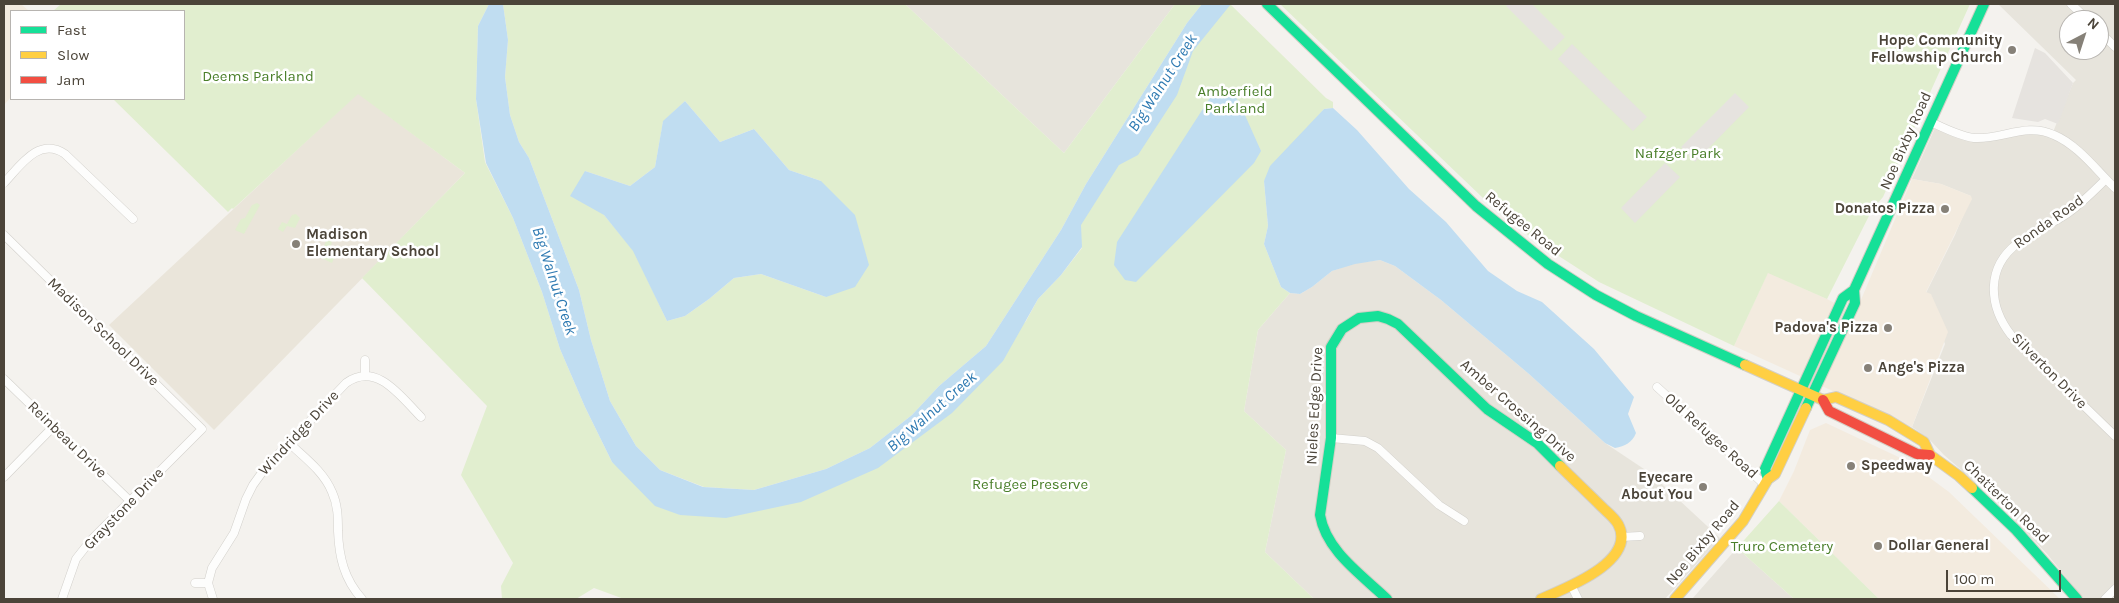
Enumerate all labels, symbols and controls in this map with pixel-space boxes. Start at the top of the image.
legend [10,10,185,100]
north arrow [2059,10,2109,60]
text: N [2084,14,2103,34]
text: Fast [57,21,86,39]
water label: Big Walnut Creek [1124,30,1202,136]
place label: Hope Community Fellowship Church [1871,32,2002,67]
marker: Hope Community Fellowship Church [2006,44,2018,56]
text: Slow [57,46,89,64]
park label: Deems Parkland [202,68,314,86]
text: Jam [57,71,85,89]
park label: Amberfield Parkland [1197,83,1273,118]
street label: Noe Bixby Road [1876,89,1936,193]
park label: Nafzger Park [1635,145,1721,163]
street label: Refugee Road [1481,188,1565,260]
street label: Ronda Road [2010,191,2088,253]
place label: Donatos Pizza [1835,200,1935,218]
marker: Donatos Pizza [1939,203,1951,215]
water label: Big Walnut Creek [527,224,581,338]
place label: Madison Elementary School [306,226,439,261]
marker: Madison Elementary School [290,238,302,250]
street label: Madison School Drive [43,274,163,390]
place label: Padova's Pizza [1775,319,1878,337]
marker: Padova's Pizza [1882,322,1894,334]
street label: Silverton Drive [2007,329,2091,413]
street label: Nieles Edge Drive [1303,347,1327,465]
street label: Amber Crossing Drive [1456,356,1580,466]
place label: Ange's Pizza [1878,359,1965,377]
marker: Ange's Pizza [1862,362,1874,374]
water label: Big Walnut Creek [883,368,981,456]
street label: Windridge Drive [255,387,343,479]
street label: Old Refugee Road [1661,389,1761,483]
street label: Reinbeau Drive [24,398,110,482]
place label: Speedway [1861,457,1933,475]
street label: Chatterton Road [1960,457,2052,547]
marker: Speedway [1845,460,1857,472]
street label: Graystone Drive [80,464,168,554]
place label: Eyecare About You [1621,469,1693,504]
park label: Refugee Preserve [972,476,1088,494]
marker: Eyecare About You [1697,481,1709,493]
street label: Noe Bixby Road [1662,497,1744,589]
place label: Dollar General [1888,537,1989,555]
park label: Truro Cemetery [1731,538,1833,556]
marker: Dollar General [1872,540,1884,552]
scale bar [1949,560,2064,592]
text: 100 m [1954,570,1994,588]

